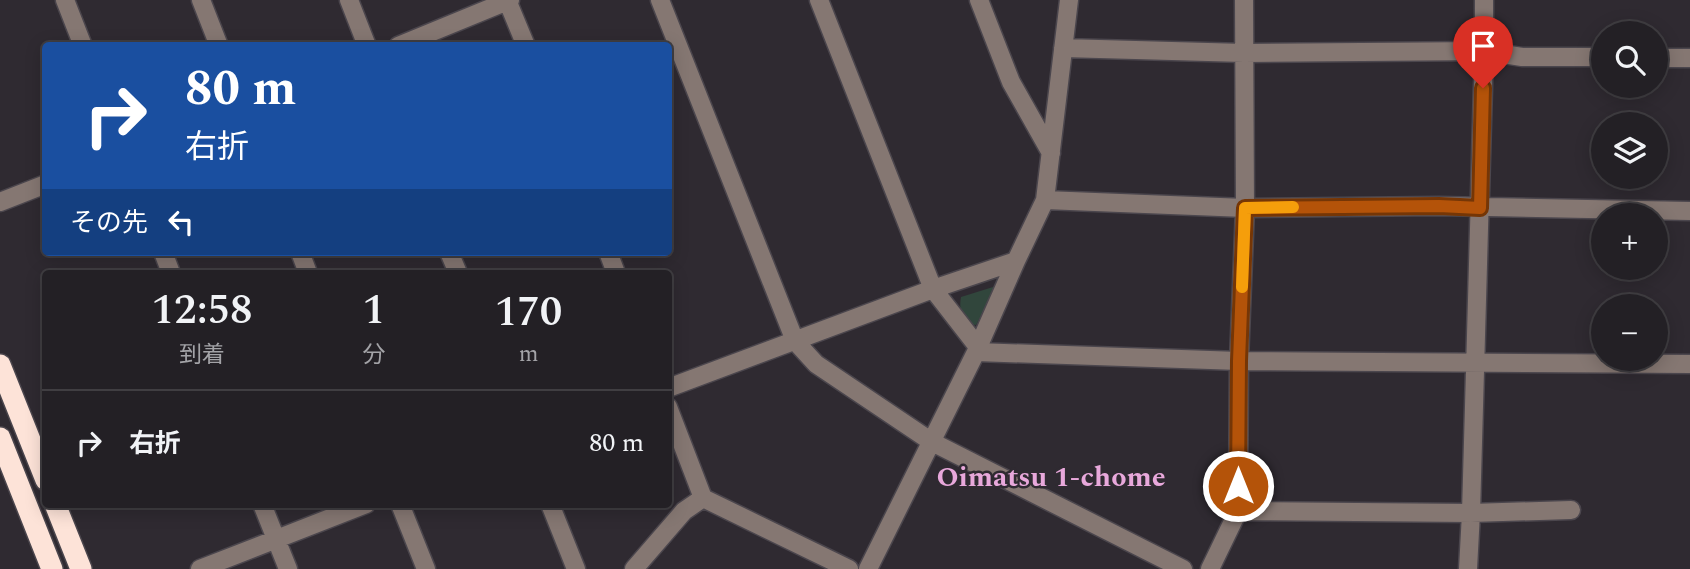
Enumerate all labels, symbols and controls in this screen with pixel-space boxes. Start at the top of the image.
pin [1453,16,1513,88]
map controls [1591,21,1668,371]
button: search [1591,21,1668,98]
icon: arrive [1464,27,1502,65]
text: 80 m [185,52,296,127]
icon: right [70,70,161,161]
button: layers [1591,112,1668,189]
text: 右折 [185,123,249,172]
text: その先 [70,203,148,243]
icon: left [162,203,200,241]
button: + [1591,203,1668,280]
text: 12:58 [152,279,253,342]
text: 1 [362,279,385,342]
text: 170 [495,281,562,344]
button: − [1591,294,1668,371]
text: m [519,337,539,372]
text: 到着 [179,338,225,373]
text: 分 [362,338,385,373]
text: 80 m [589,423,644,463]
icon: right [70,424,108,462]
text: 右折 [129,424,181,464]
position arrow [1201,449,1275,523]
district label: Oimatsu 1-chome [936,456,1166,499]

